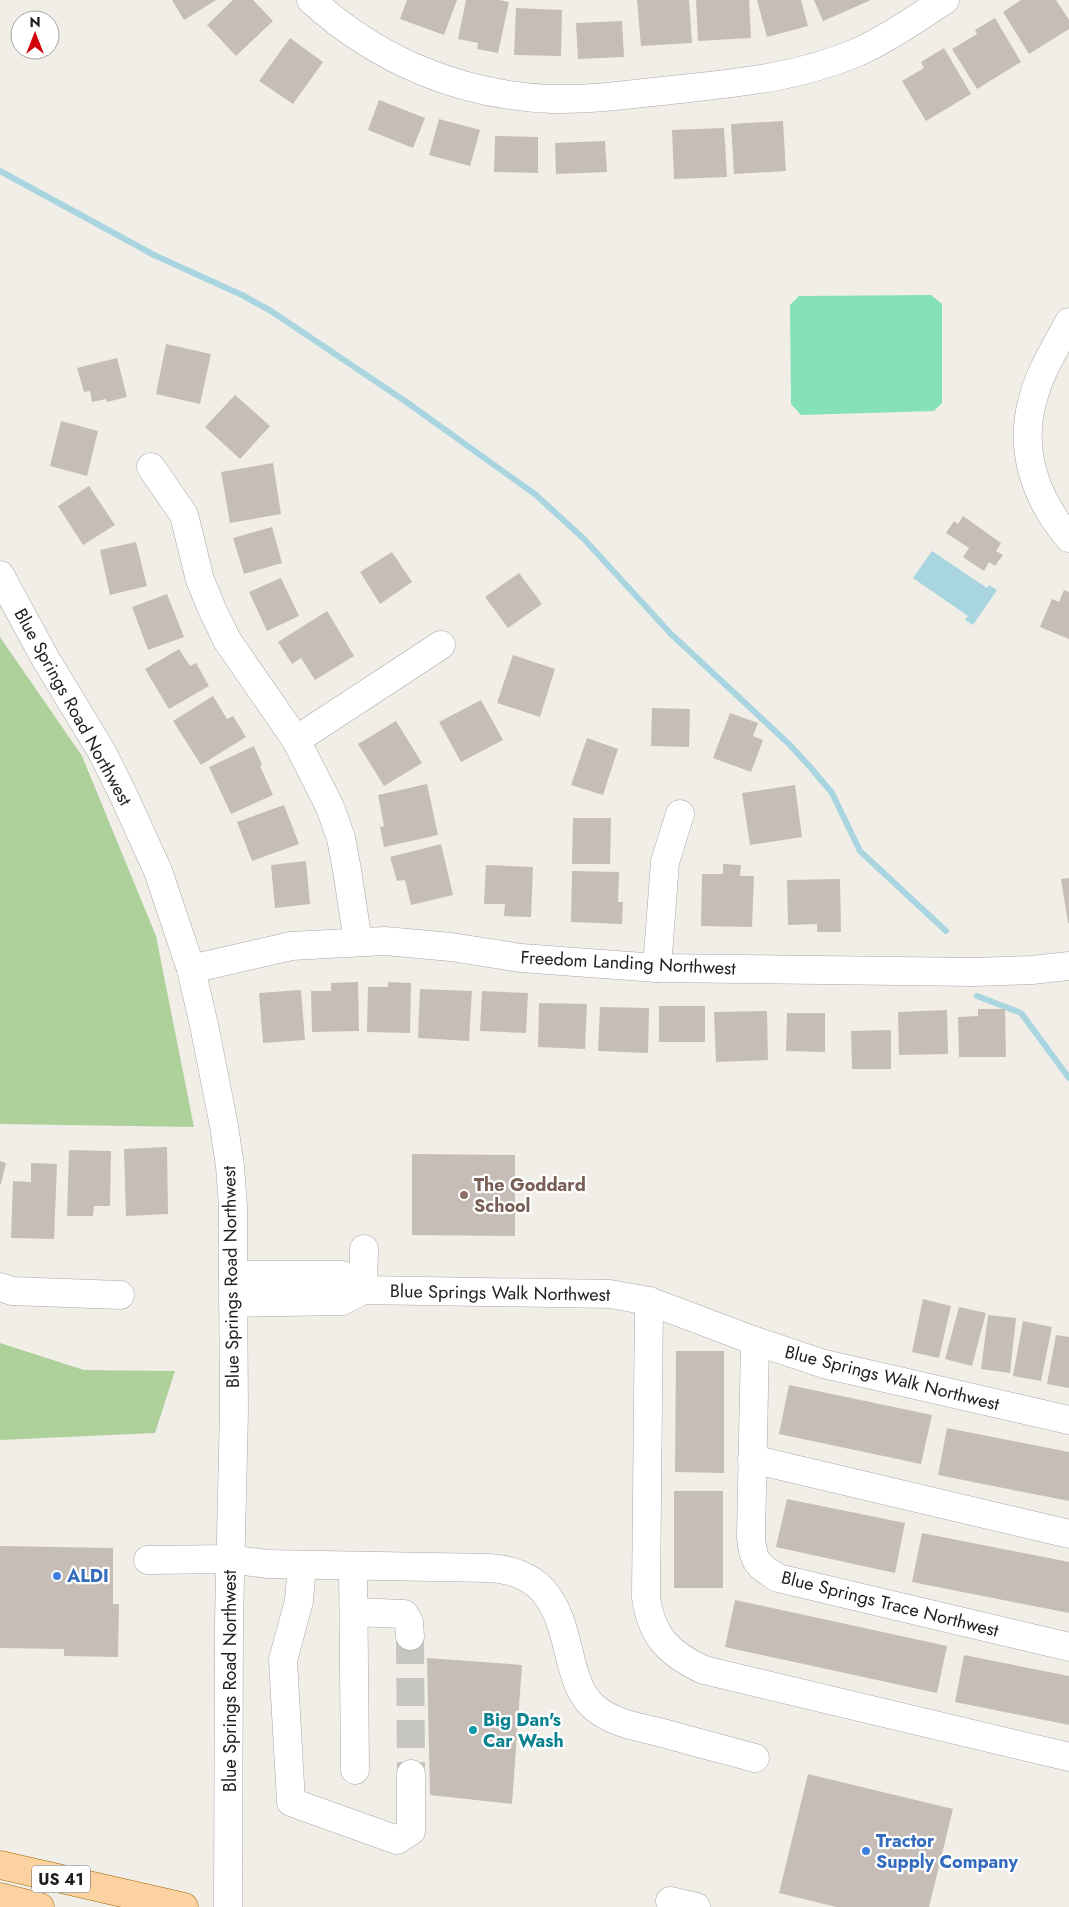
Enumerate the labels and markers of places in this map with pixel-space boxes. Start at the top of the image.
place label: The Goddard School [474,1172,586,1219]
marker: The Goddard School [458,1189,470,1201]
place label: ALDI [66,1563,109,1589]
marker: ALDI [51,1570,63,1582]
place label: Big Dan's Car Wash [483,1707,564,1754]
marker: Big Dan's Car Wash [467,1724,479,1736]
place label: Tractor Supply Company [876,1828,1019,1875]
marker: Tractor Supply Company [860,1845,872,1857]

